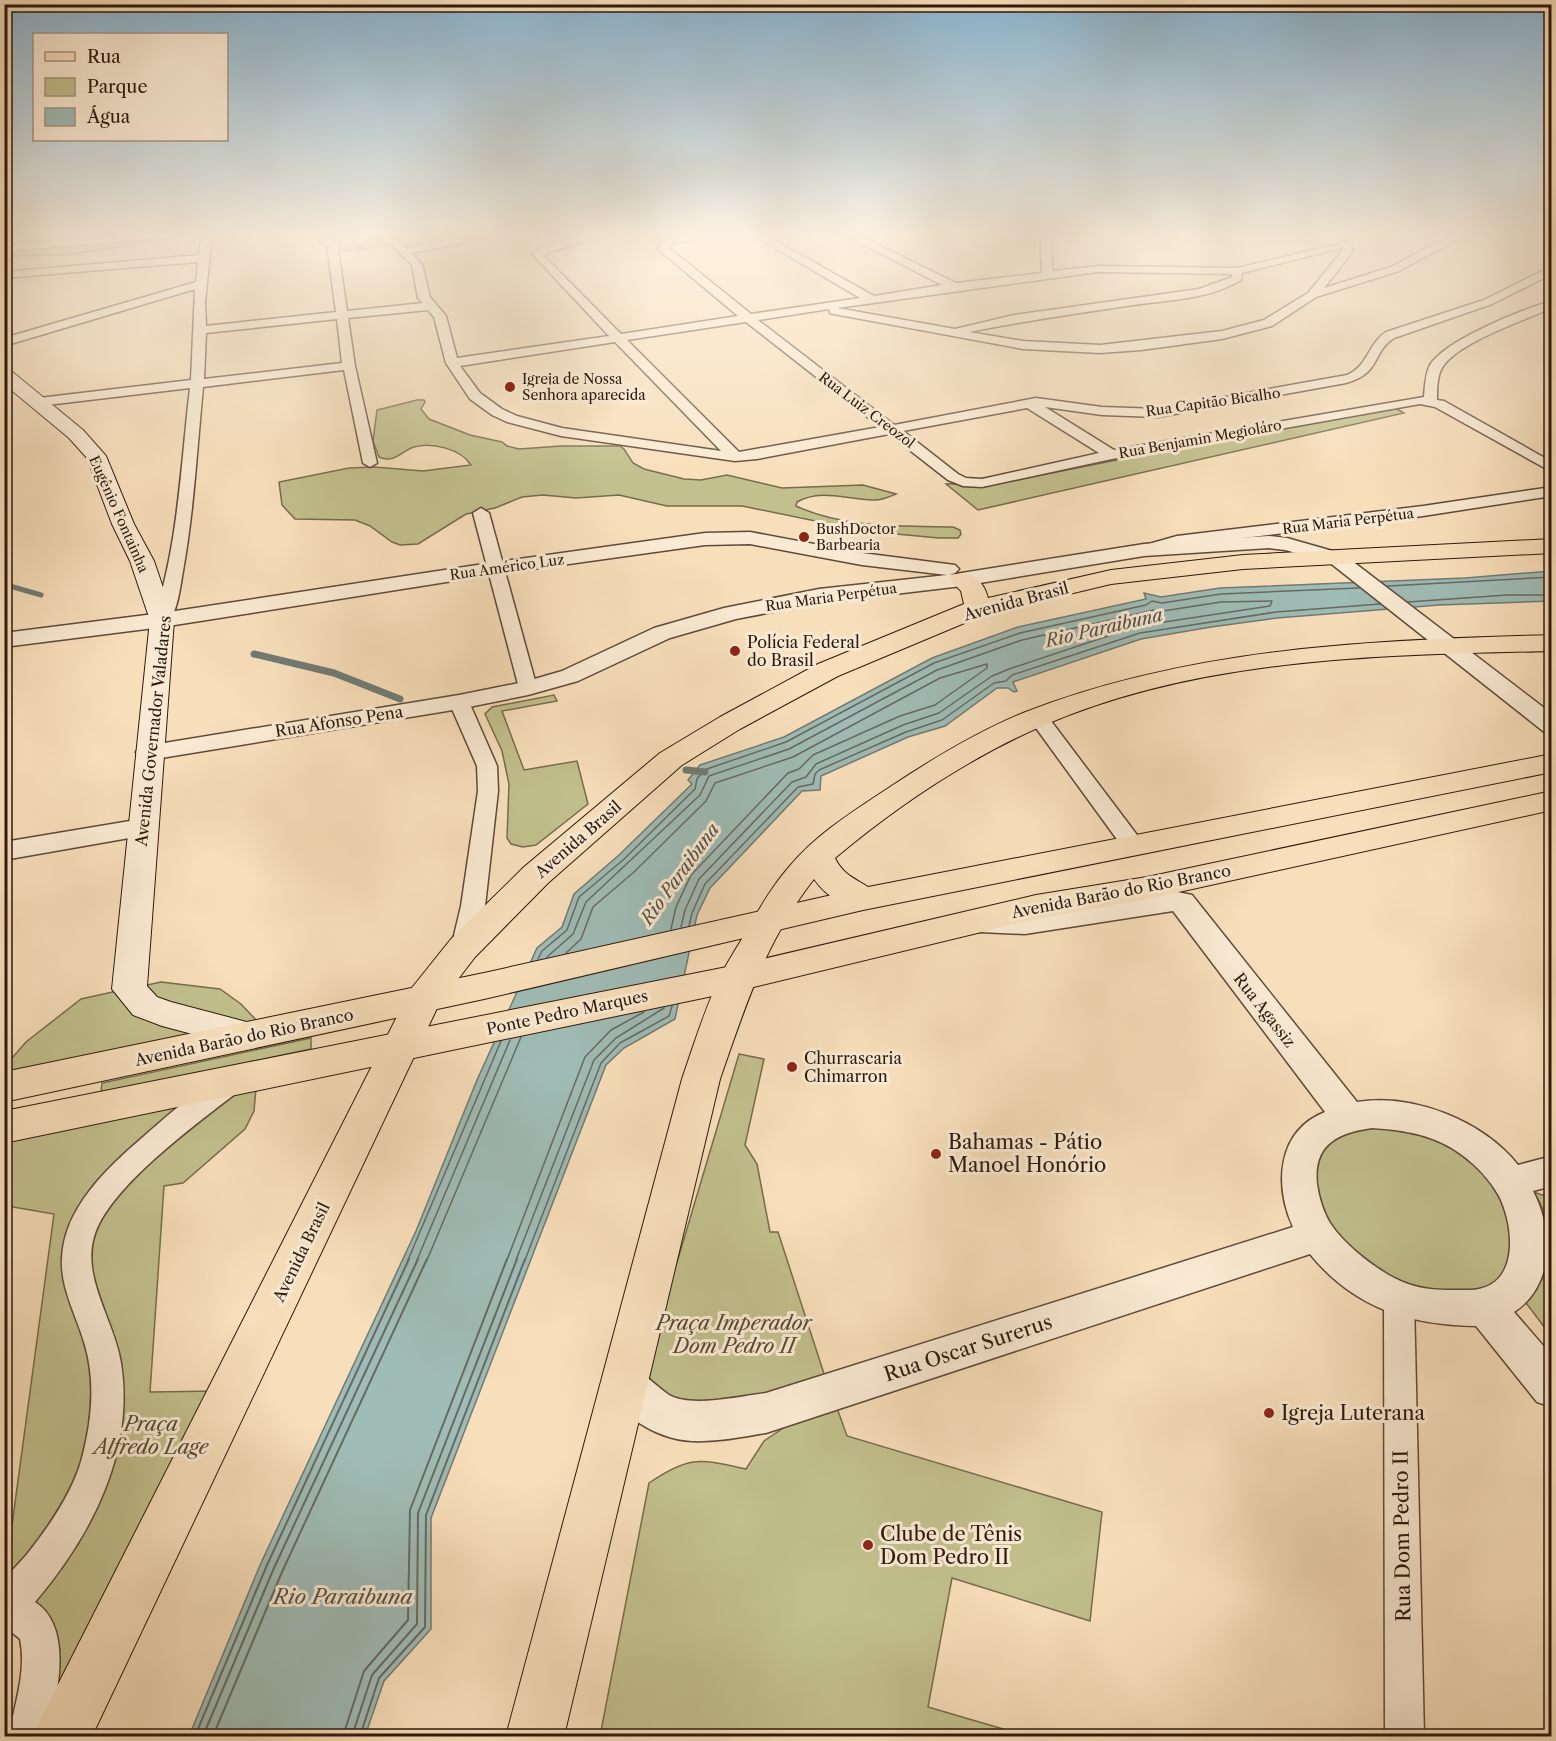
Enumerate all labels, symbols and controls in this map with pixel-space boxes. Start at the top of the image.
legend [33,33,228,141]
text: Rua [87,46,121,68]
text: Parque [87,76,148,98]
text: Água [86,105,131,128]
street label: Rua Luiz Creozol [815,368,919,452]
place label: Igreja de Nossa Senhora aparecida [522,370,646,404]
marker: Igreja de Nossa Senhora aparecida [503,380,517,394]
street label: Rua Capitão Bicalho [1145,384,1281,420]
street label: Rua Benjamin Megioláro [1117,416,1283,462]
street label: Eugênio Fontainha [85,453,153,576]
street label: Rua Maria Perpétua [1281,504,1415,538]
place label: BushDoctor Barbearia [816,520,896,554]
marker: BushDoctor Barbearia [797,530,811,544]
street label: Rua Américo Luz [449,550,565,584]
street label: Avenida Brasil [960,577,1071,625]
street label: Rua Maria Perpétua [764,579,898,615]
water label: Rio Paraibuna [1041,604,1165,653]
street label: Avenida Governador Valadares [131,615,175,848]
place label: Polícia Federal do Brasil [747,632,860,670]
marker: Polícia Federal do Brasil [728,644,742,658]
street label: Rua Afonso Pena [274,701,405,741]
street label: Avenida Brasil [530,796,626,883]
water label: Rio Paraibuna [635,819,724,930]
street label: Avenida Barão do Rio Branco [1009,860,1232,922]
street label: Rua Agassiz [1230,969,1300,1051]
street label: Ponte Pedro Marques [484,985,650,1039]
street label: Avenida Barão do Rio Branco [132,1004,355,1070]
place label: Churrascaria Chimarron [804,1048,902,1086]
marker: Churrascaria Chimarron [785,1060,799,1074]
place label: Bahamas - Pátio Manoel Honório [948,1130,1106,1177]
marker: Bahamas - Pátio Manoel Honório [929,1147,943,1161]
street label: Avenida Brasil [268,1199,334,1306]
street label: Rua Oscar Surerus [881,1309,1055,1387]
park label: Praça Imperador Dom Pedro II [654,1311,814,1358]
place label: Igreja Luterana [1281,1401,1426,1425]
marker: Igreja Luterana [1262,1406,1276,1420]
park label: Praça Alfredo Lage [91,1412,210,1459]
street label: Rua Dom Pedro II [1389,1450,1415,1622]
place label: Clube de Tênis Dom Pedro II [880,1522,1022,1569]
marker: Clube de Tênis Dom Pedro II [861,1538,875,1552]
water label: Rio Paraibuna [271,1584,413,1609]

